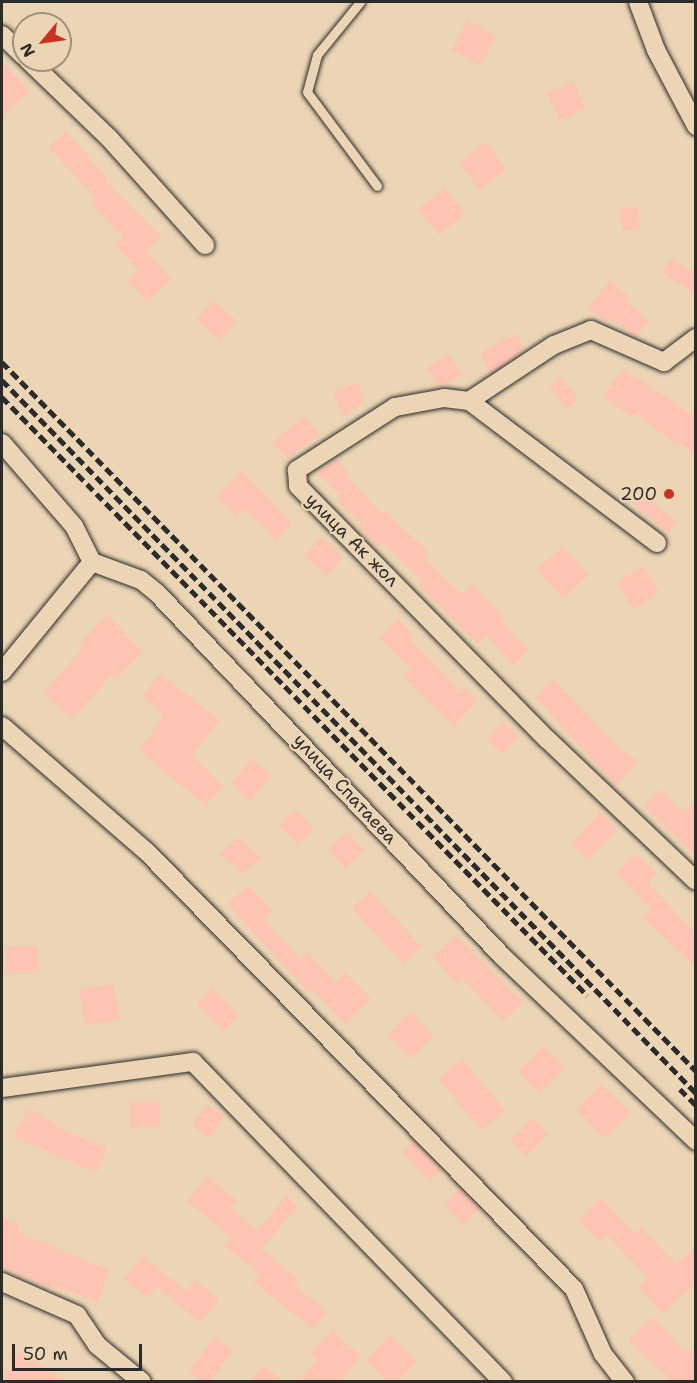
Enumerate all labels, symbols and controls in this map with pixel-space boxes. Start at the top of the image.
north arrow [12,12,72,72]
text: N [15,39,40,61]
place label: 200 [620,483,657,505]
marker: 200 [662,487,676,501]
street label: улица Ак жол [301,489,403,591]
street label: улица Спатаева [289,730,401,848]
scale bar [15,1332,146,1370]
text: 50 m [23,1342,68,1366]

